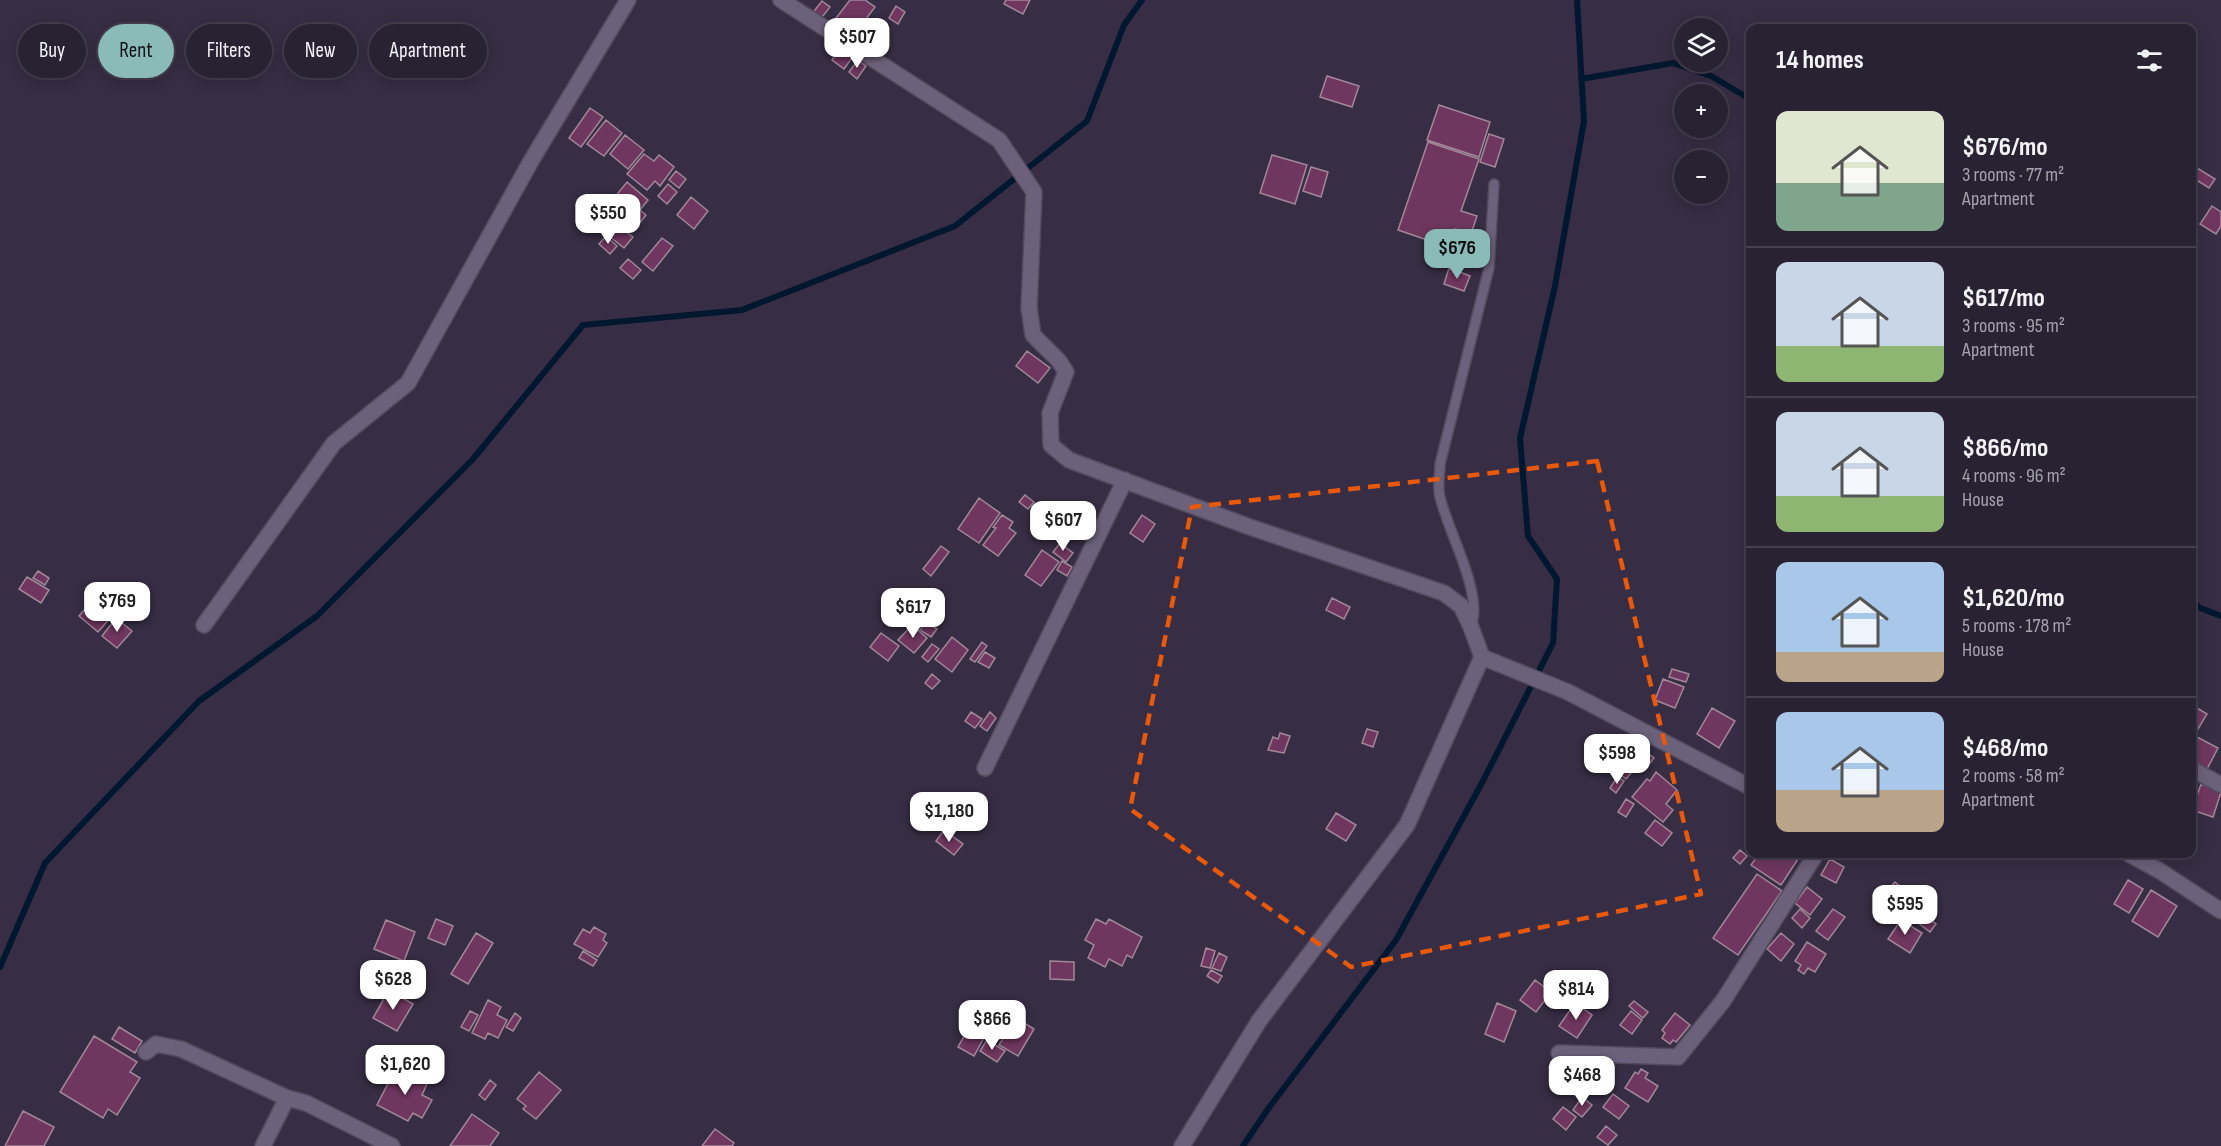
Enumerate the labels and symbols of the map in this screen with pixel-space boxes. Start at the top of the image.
pin: $507 [821,18,893,69]
pin: $550 [572,194,644,245]
pin: $676 [1421,229,1493,280]
pin: $607 [1027,501,1099,552]
pin: $769 [81,582,153,633]
pin: $617 [877,588,949,639]
pin: $598 [1581,734,1653,785]
pin: $1,180 [900,792,998,843]
pin: $595 [1869,885,1941,936]
pin: $628 [357,960,429,1011]
pin: $814 [1540,970,1612,1021]
pin: $866 [956,1000,1028,1051]
pin: $1,620 [356,1045,454,1096]
pin: $468 [1546,1056,1618,1107]

